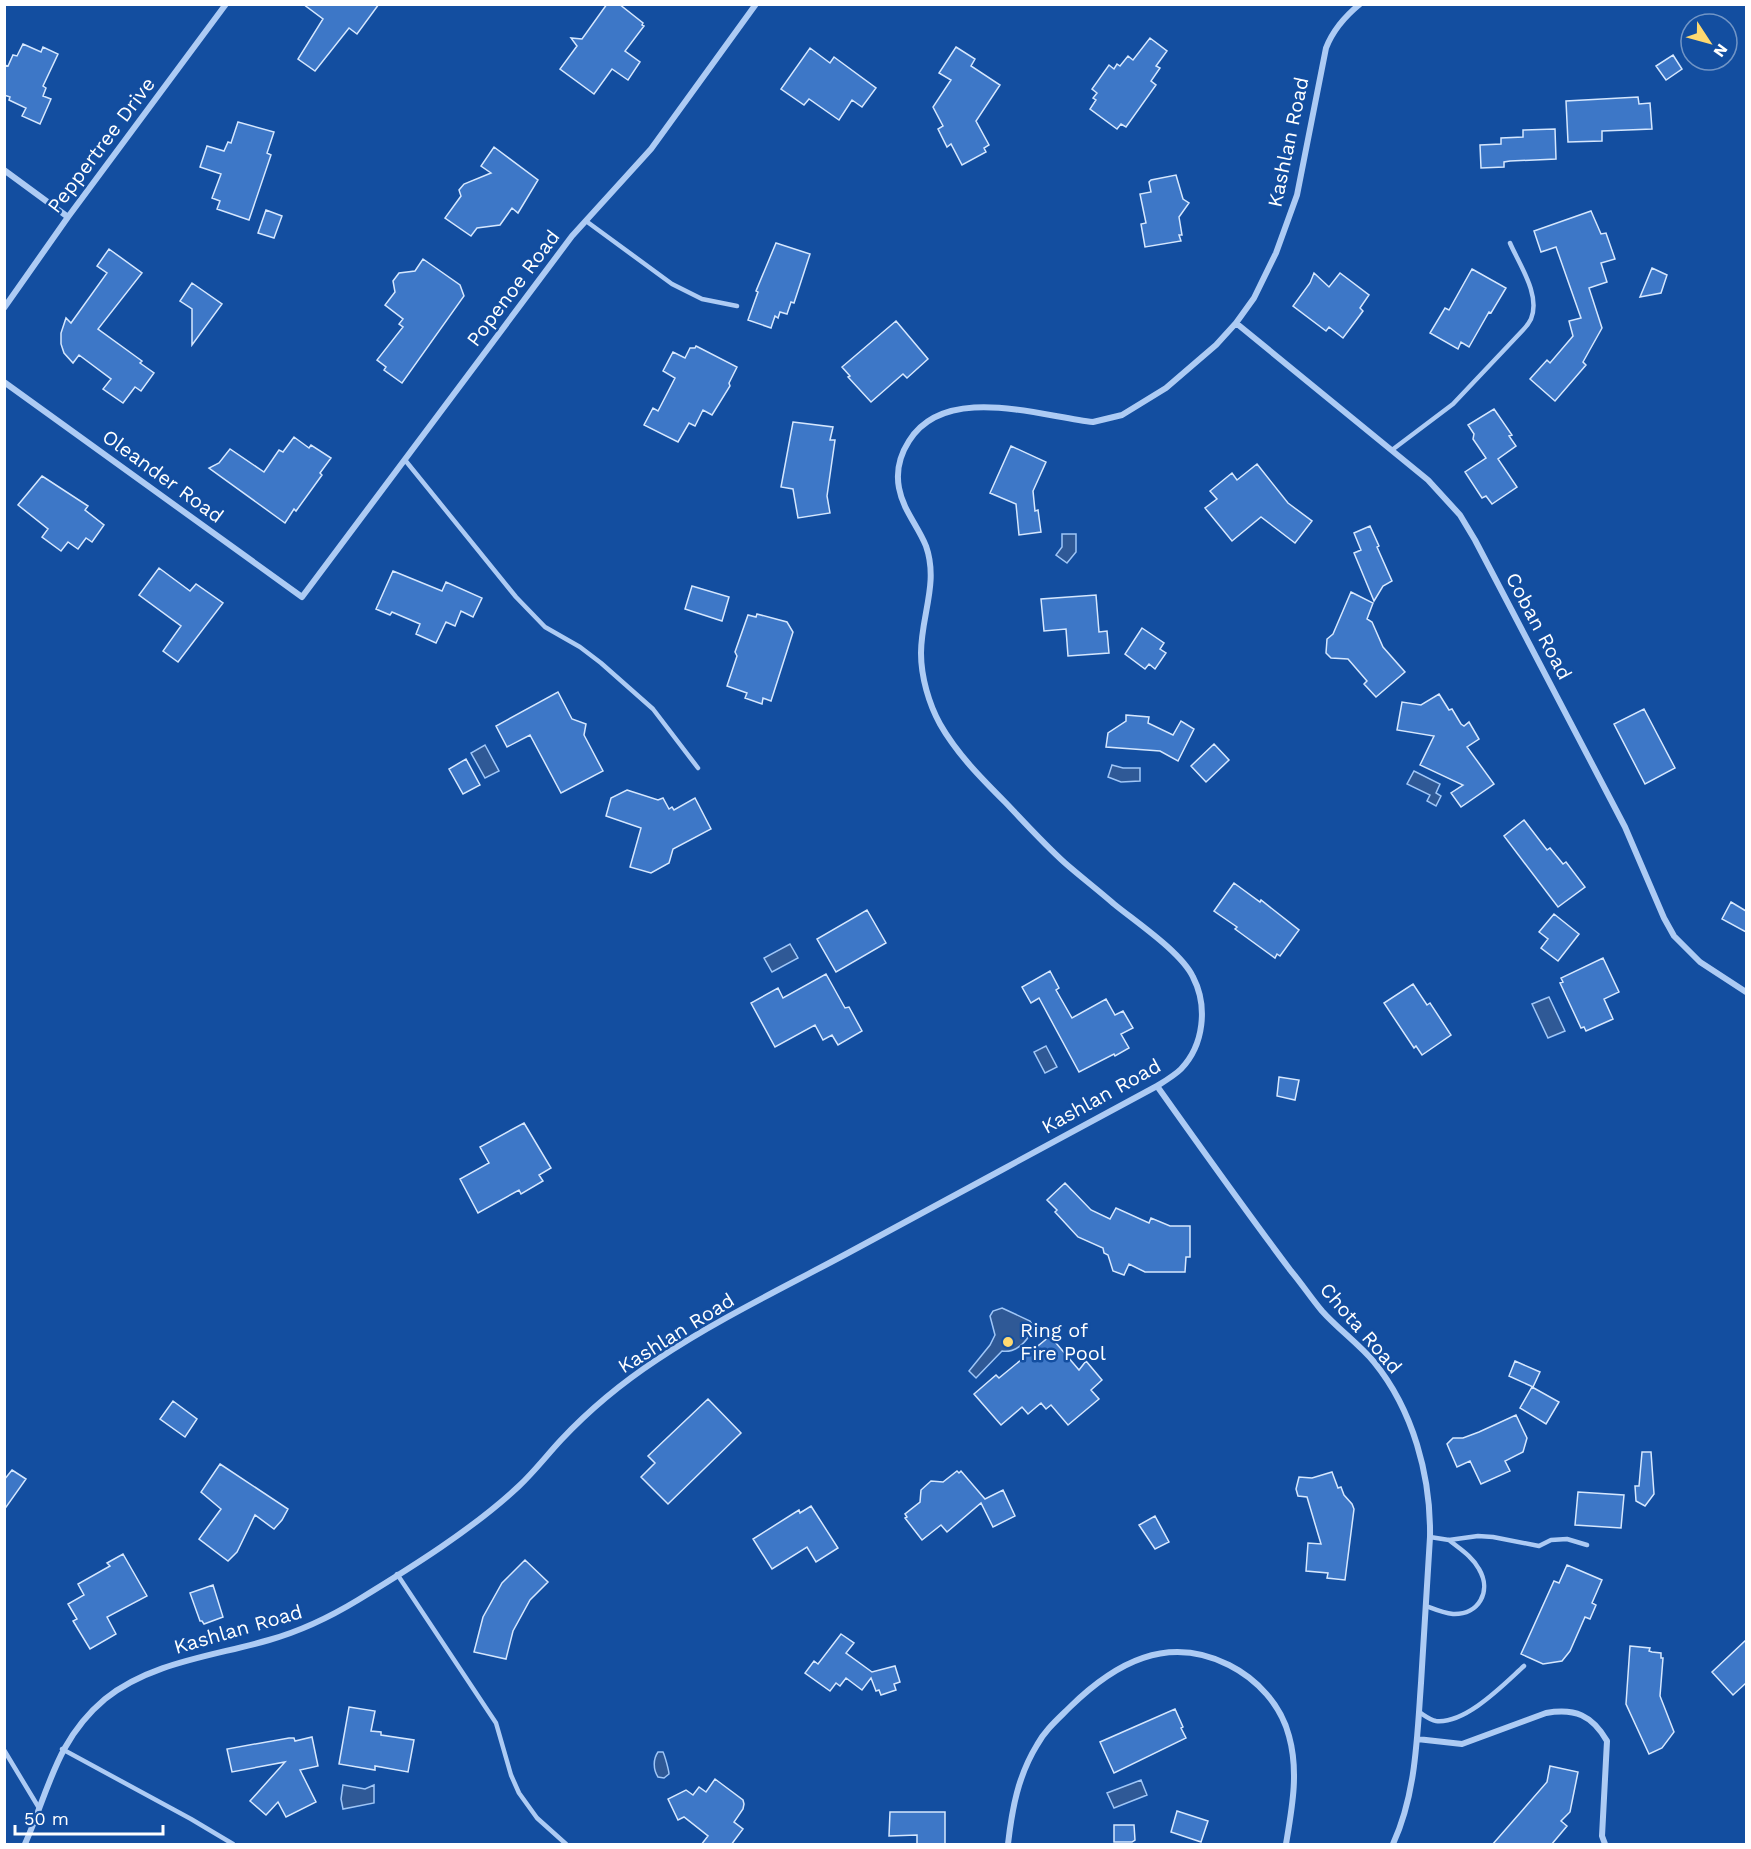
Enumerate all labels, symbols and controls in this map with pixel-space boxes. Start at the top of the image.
north arrow [1679,12,1739,72]
text: N [1710,40,1732,61]
street label: Peppertree Drive [42,72,160,218]
street label: Kashlan Road [1262,75,1314,209]
street label: Popenoe Road [461,225,565,351]
street label: Oleander Road [98,424,228,528]
street label: Coban Road [1501,568,1577,684]
street label: Kashlan Road [1037,1053,1165,1139]
street label: Chota Road [1315,1278,1407,1378]
street label: Kashlan Road [613,1288,739,1378]
place label: Ring of Fire Pool [1020,1318,1106,1365]
marker: Ring of Fire Pool [1001,1335,1015,1349]
street label: Kashlan Road [171,1599,305,1659]
scale bar [15,1798,164,1836]
text: 50 m [24,1808,69,1829]

